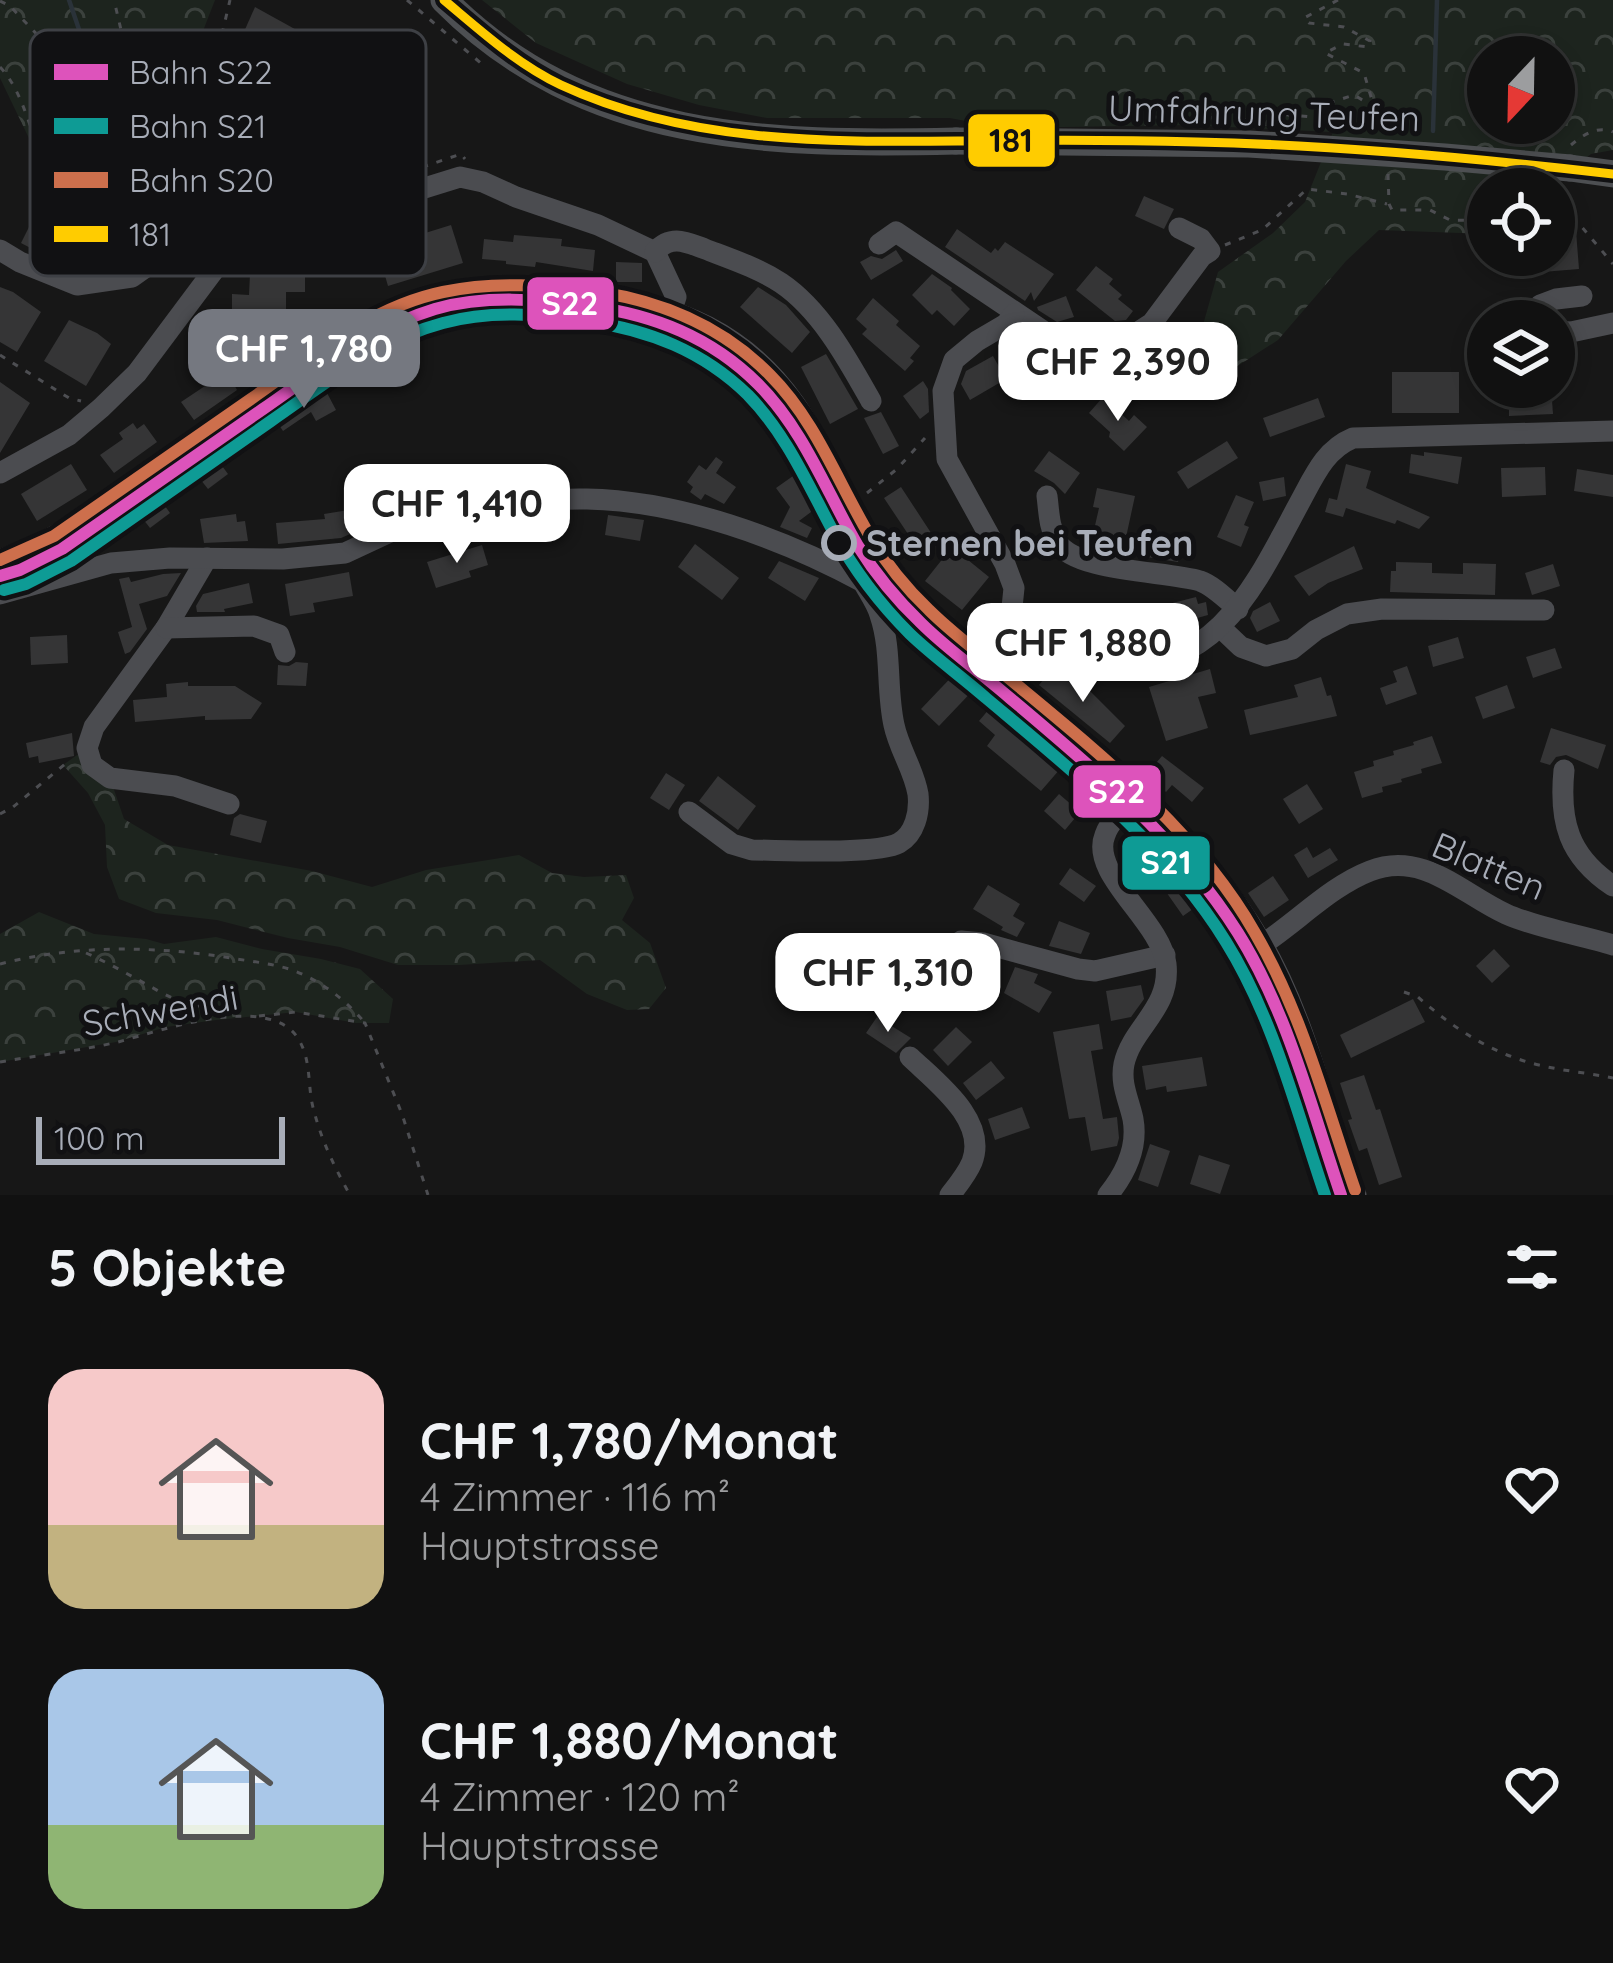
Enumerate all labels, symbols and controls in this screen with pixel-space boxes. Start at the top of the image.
legend [30,30,426,276]
north arrow [1467,36,1575,144]
map controls [1467,36,1575,408]
text: Bahn S22 [129,51,272,92]
street label: Umfahrung Teufen [1107,85,1421,140]
text: Bahn S21 [129,105,266,146]
line badge: 181 [966,112,1057,169]
text: 181 [989,119,1033,160]
text: Bahn S20 [129,159,274,200]
button: locate [1467,168,1575,276]
text: 181 [129,213,171,254]
line badge: S22 [525,275,616,332]
text: S22 [541,282,599,323]
button: layers [1467,300,1575,408]
pin: CHF 1,780 [167,309,441,411]
pin: CHF 2,390 [981,322,1255,424]
text: CHF 1,780 [215,323,393,372]
text: CHF 2,390 [1025,336,1211,385]
pin: CHF 1,410 [320,464,594,566]
text: CHF 1,410 [371,478,543,527]
place label: Sternen bei Teufen [866,520,1194,565]
marker: Sternen bei Teufen [823,527,855,559]
pin: CHF 1,880 [946,603,1220,705]
text: CHF 1,880 [994,617,1172,666]
line badge: S22 [1071,763,1163,820]
text: S22 [1088,770,1146,811]
street label: Blatten [1426,822,1553,909]
line badge: S21 [1120,834,1212,892]
text: S21 [1140,841,1192,882]
pin: CHF 1,310 [751,933,1025,1035]
text: CHF 1,310 [802,947,974,996]
street label: Schwendi [79,974,241,1045]
scale bar [36,1111,285,1164]
text: 100 m [54,1117,145,1158]
icon: filters [1499,1234,1565,1300]
text: 5 Objekte [48,1235,286,1299]
text: CHF 1,780/Monat [420,1408,839,1472]
icon: home [144,1417,288,1561]
icon: heart [1499,1456,1565,1522]
text: 4 Zimmer · 116 m² [420,1472,730,1521]
text: Hauptstrasse [420,1521,659,1570]
text: CHF 1,880/Monat [420,1708,839,1772]
icon: home [144,1717,288,1861]
icon: heart [1499,1756,1565,1822]
text: 4 Zimmer · 120 m² [420,1772,740,1821]
text: Hauptstrasse [420,1821,659,1870]

